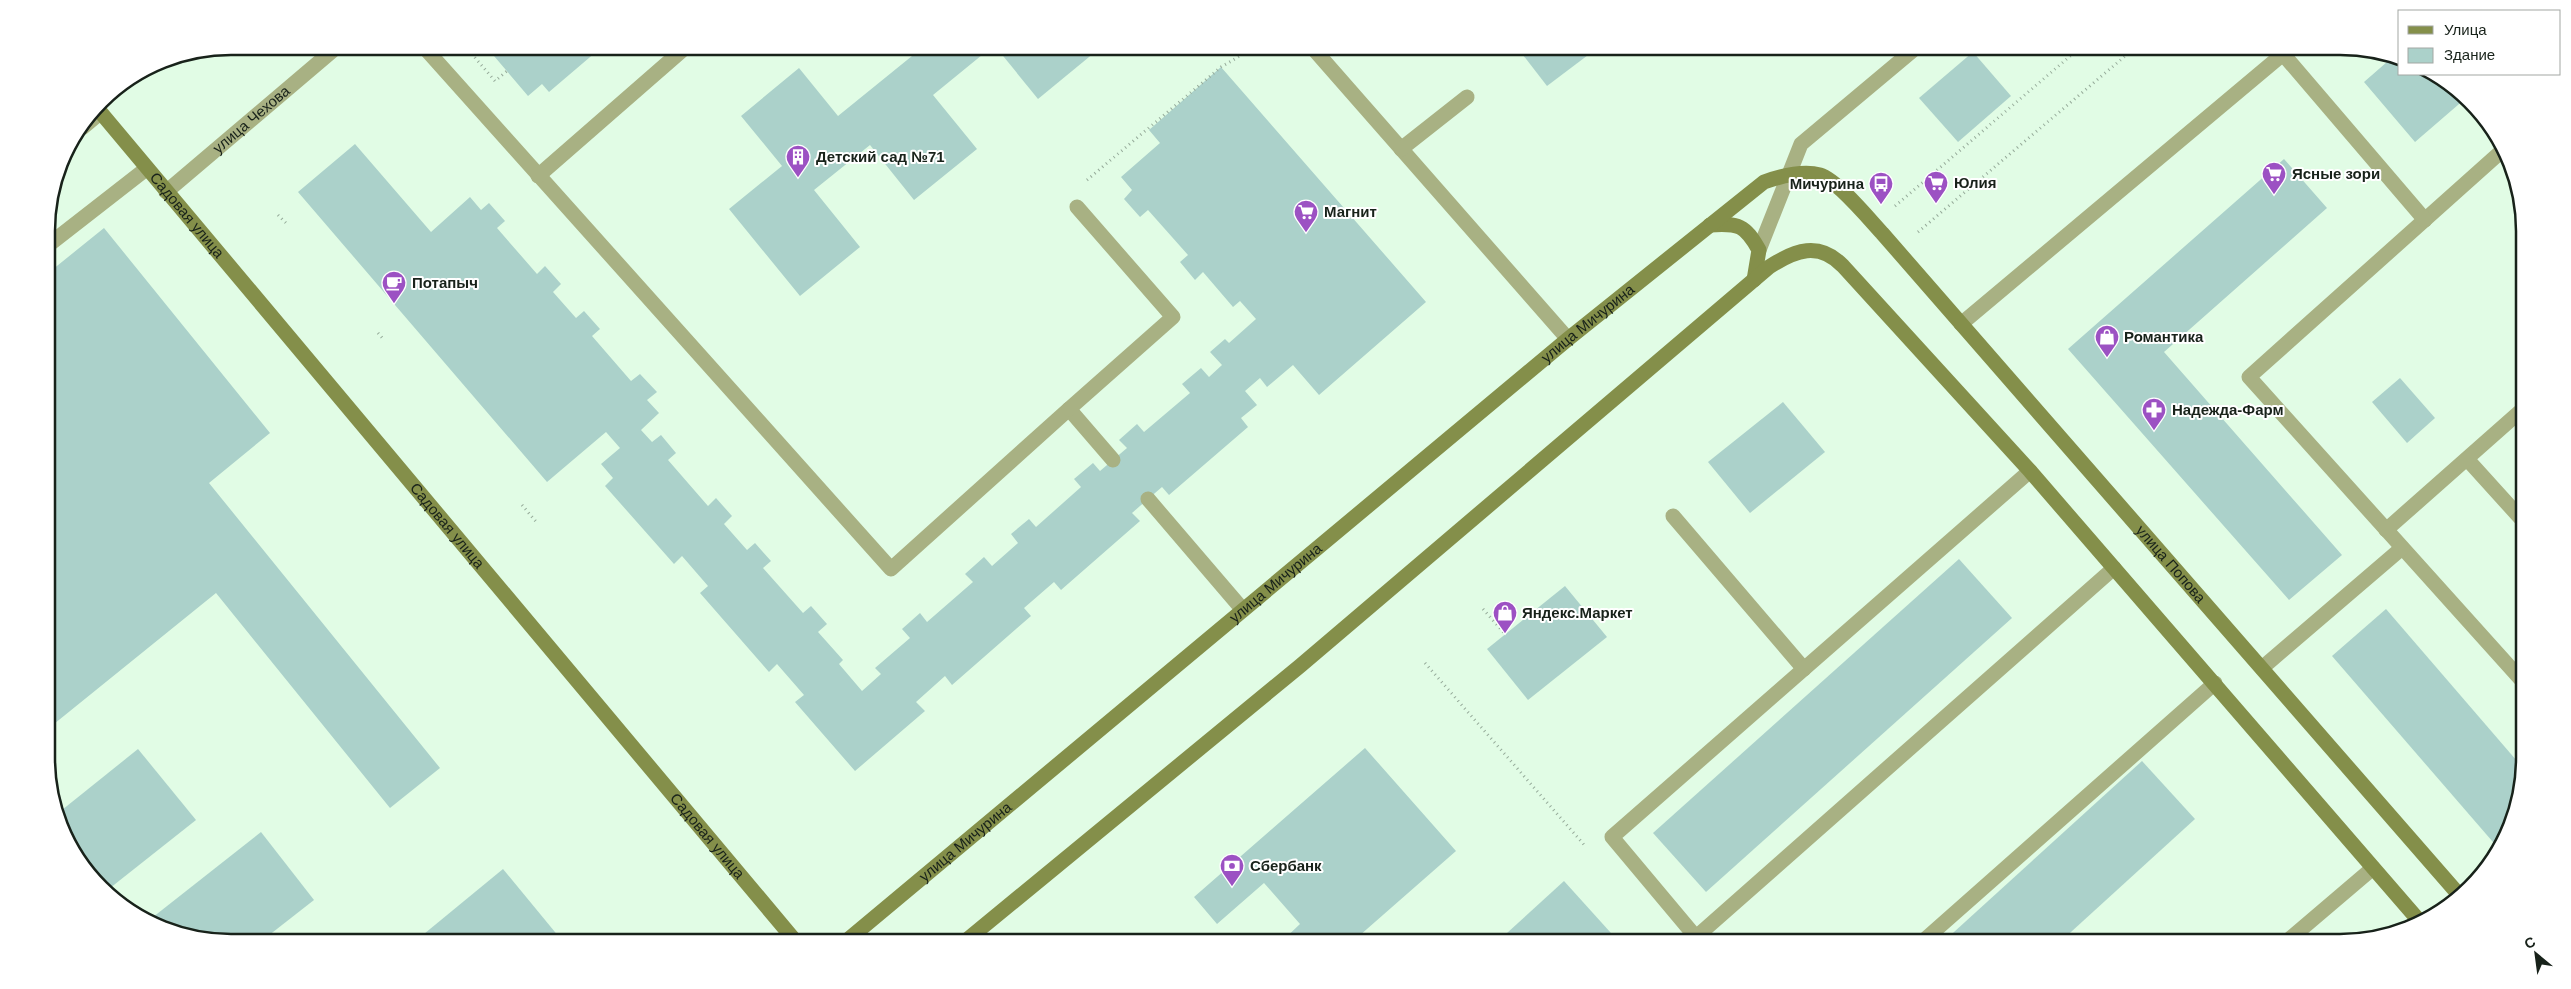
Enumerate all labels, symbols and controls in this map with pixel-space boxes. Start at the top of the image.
legend [2398,10,2561,75]
text: Улица [2444,21,2487,38]
text: Здание [2444,46,2495,63]
street label: улица Чехова [209,81,293,156]
building icon: Детский сад №71 [785,144,811,178]
place label: Детский сад №71 [816,148,945,165]
supermarket icon: Ясные зори [2261,161,2287,195]
place label: Ясные зори [2292,165,2380,182]
street label: Садовая улица [147,169,228,262]
supermarket icon: Юлия [1923,170,1949,204]
bus stop icon: Мичурина [1868,171,1894,205]
place label: Юлия [1954,174,1997,191]
place label: Мичурина [1790,175,1865,192]
supermarket icon: Магнит [1293,199,1319,233]
place label: Магнит [1324,203,1377,220]
cafe icon: Потапыч [381,270,407,304]
place label: Потапыч [412,274,478,291]
street label: улица Мичурина [1537,280,1638,366]
shop icon: Романтика [2094,324,2120,358]
place label: Романтика [2124,328,2204,345]
pharmacy icon: Надежда-Фарм [2141,397,2167,431]
place label: Надежда-Фарм [2172,401,2284,418]
street label: Садовая улица [407,479,489,572]
street label: улица Попова [2133,522,2210,606]
street label: улица Мичурина [1226,539,1325,626]
shop icon: Яндекс.Маркет [1492,600,1518,634]
place label: Яндекс.Маркет [1522,604,1633,621]
street label: Садовая улица [667,790,749,882]
street label: улица Мичурина [915,798,1015,885]
bank icon: Сбербанк [1219,853,1245,887]
place label: Сбербанк [1250,857,1322,874]
north arrow [2511,929,2561,979]
text: С [2521,933,2538,952]

